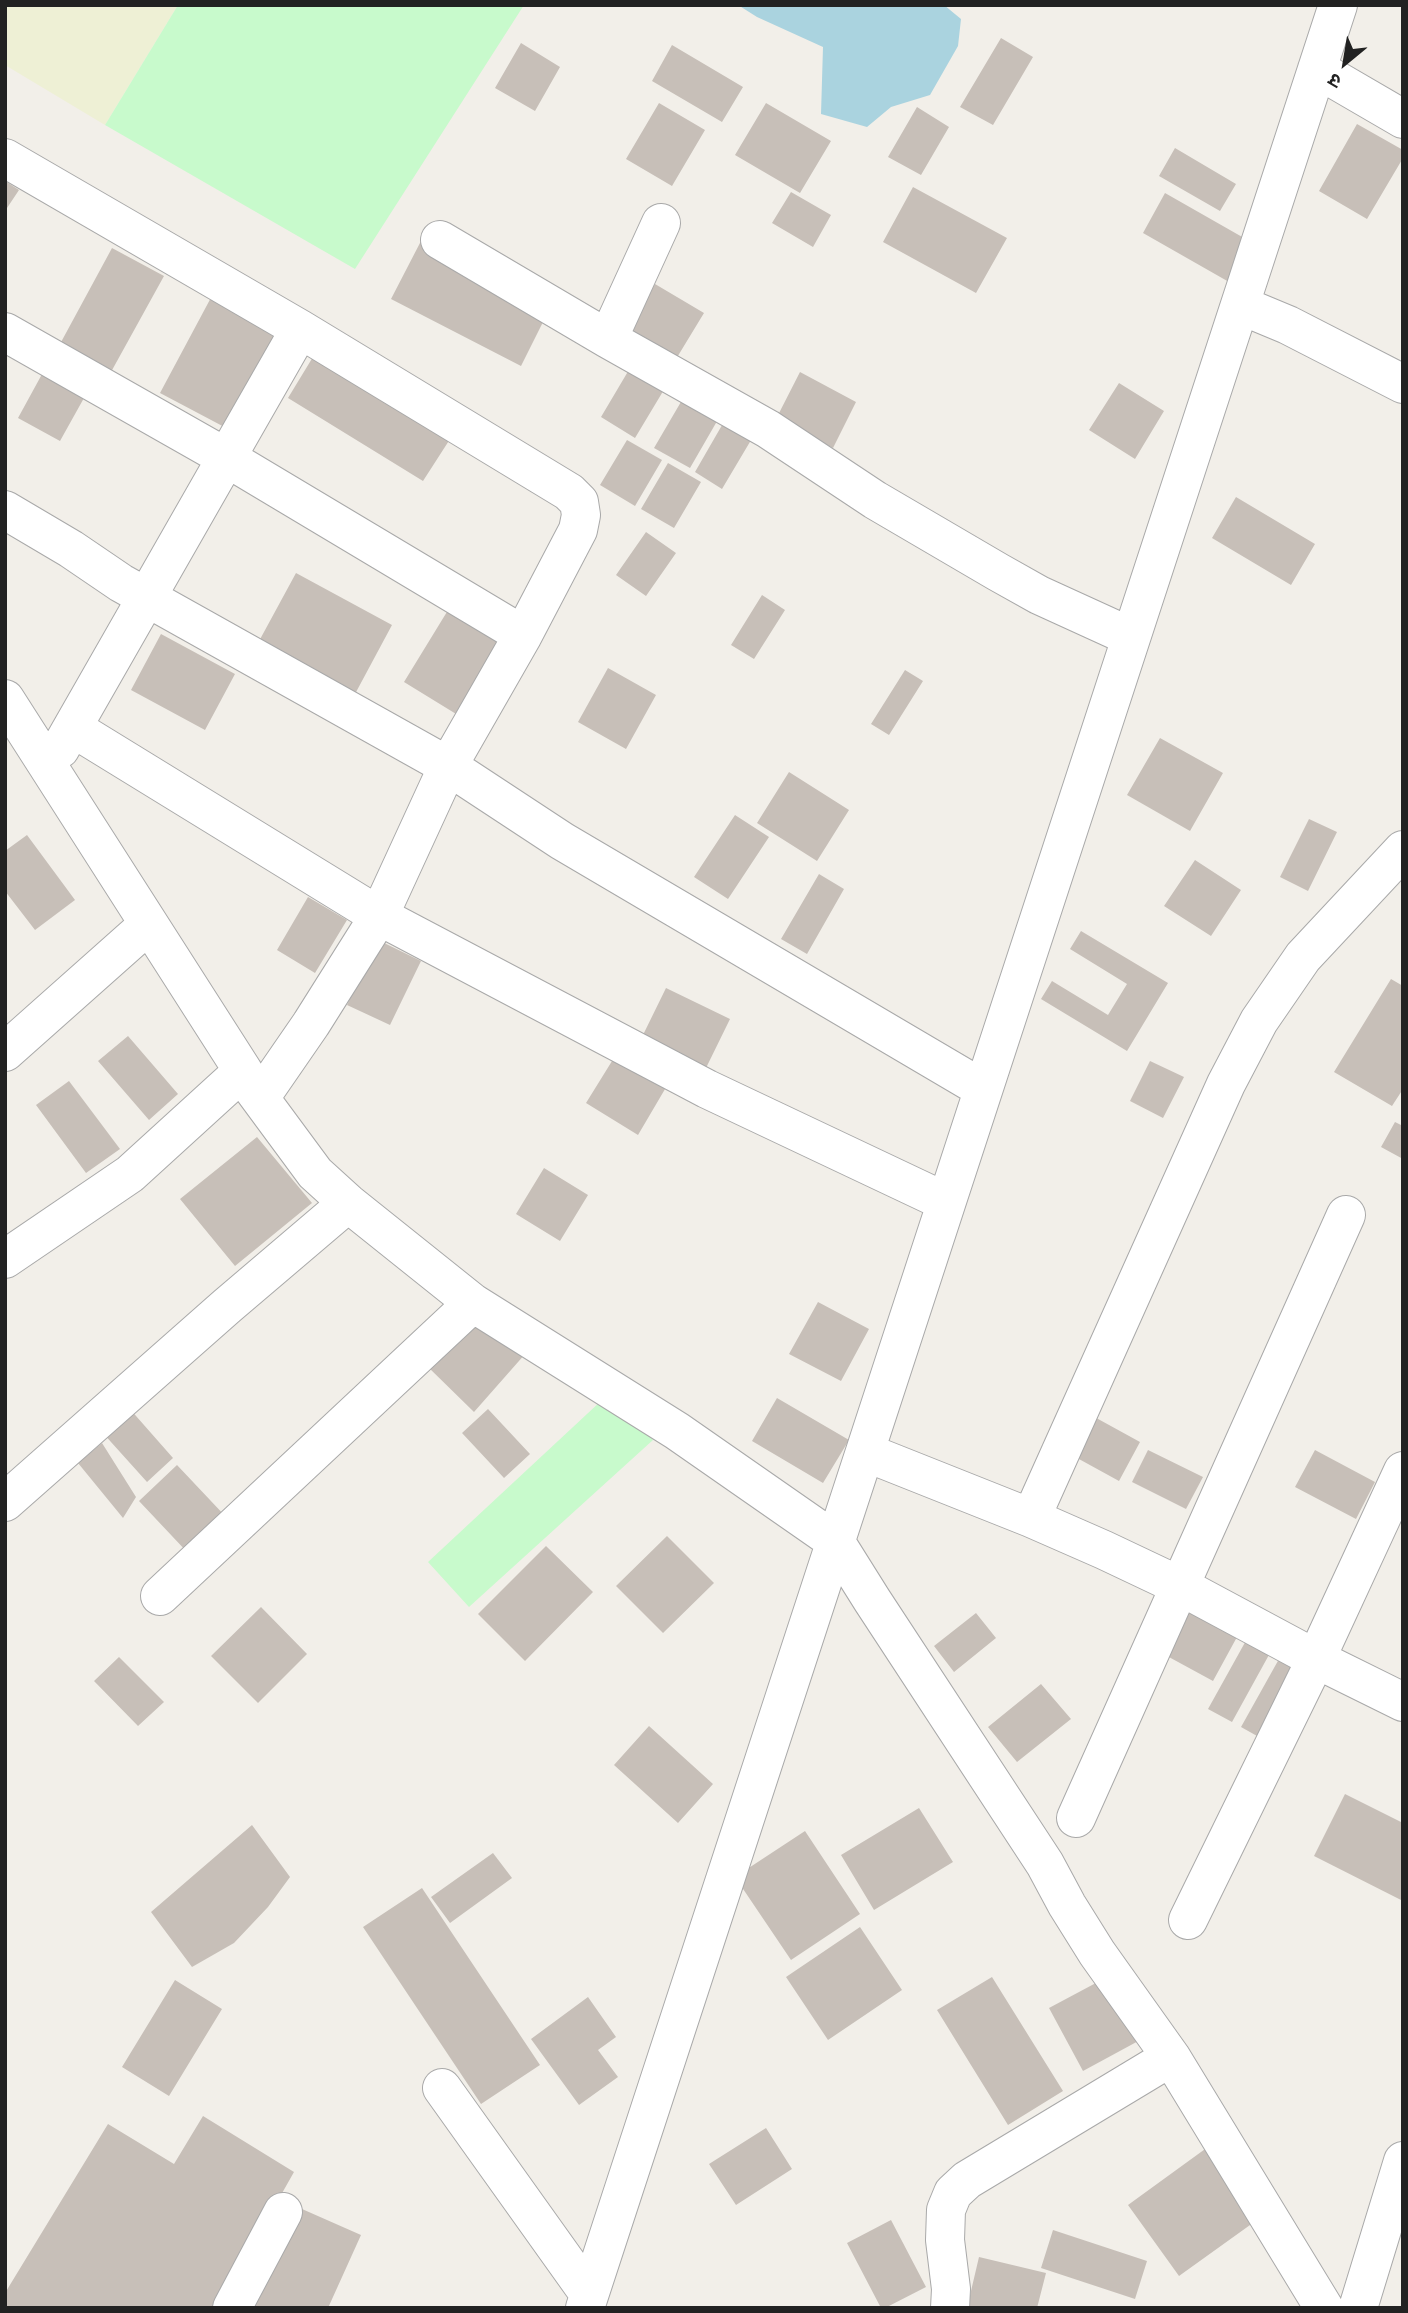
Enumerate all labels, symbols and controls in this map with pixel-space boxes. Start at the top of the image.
north arrow [1310,28,1380,98]
text: उ [1324,69,1345,93]

